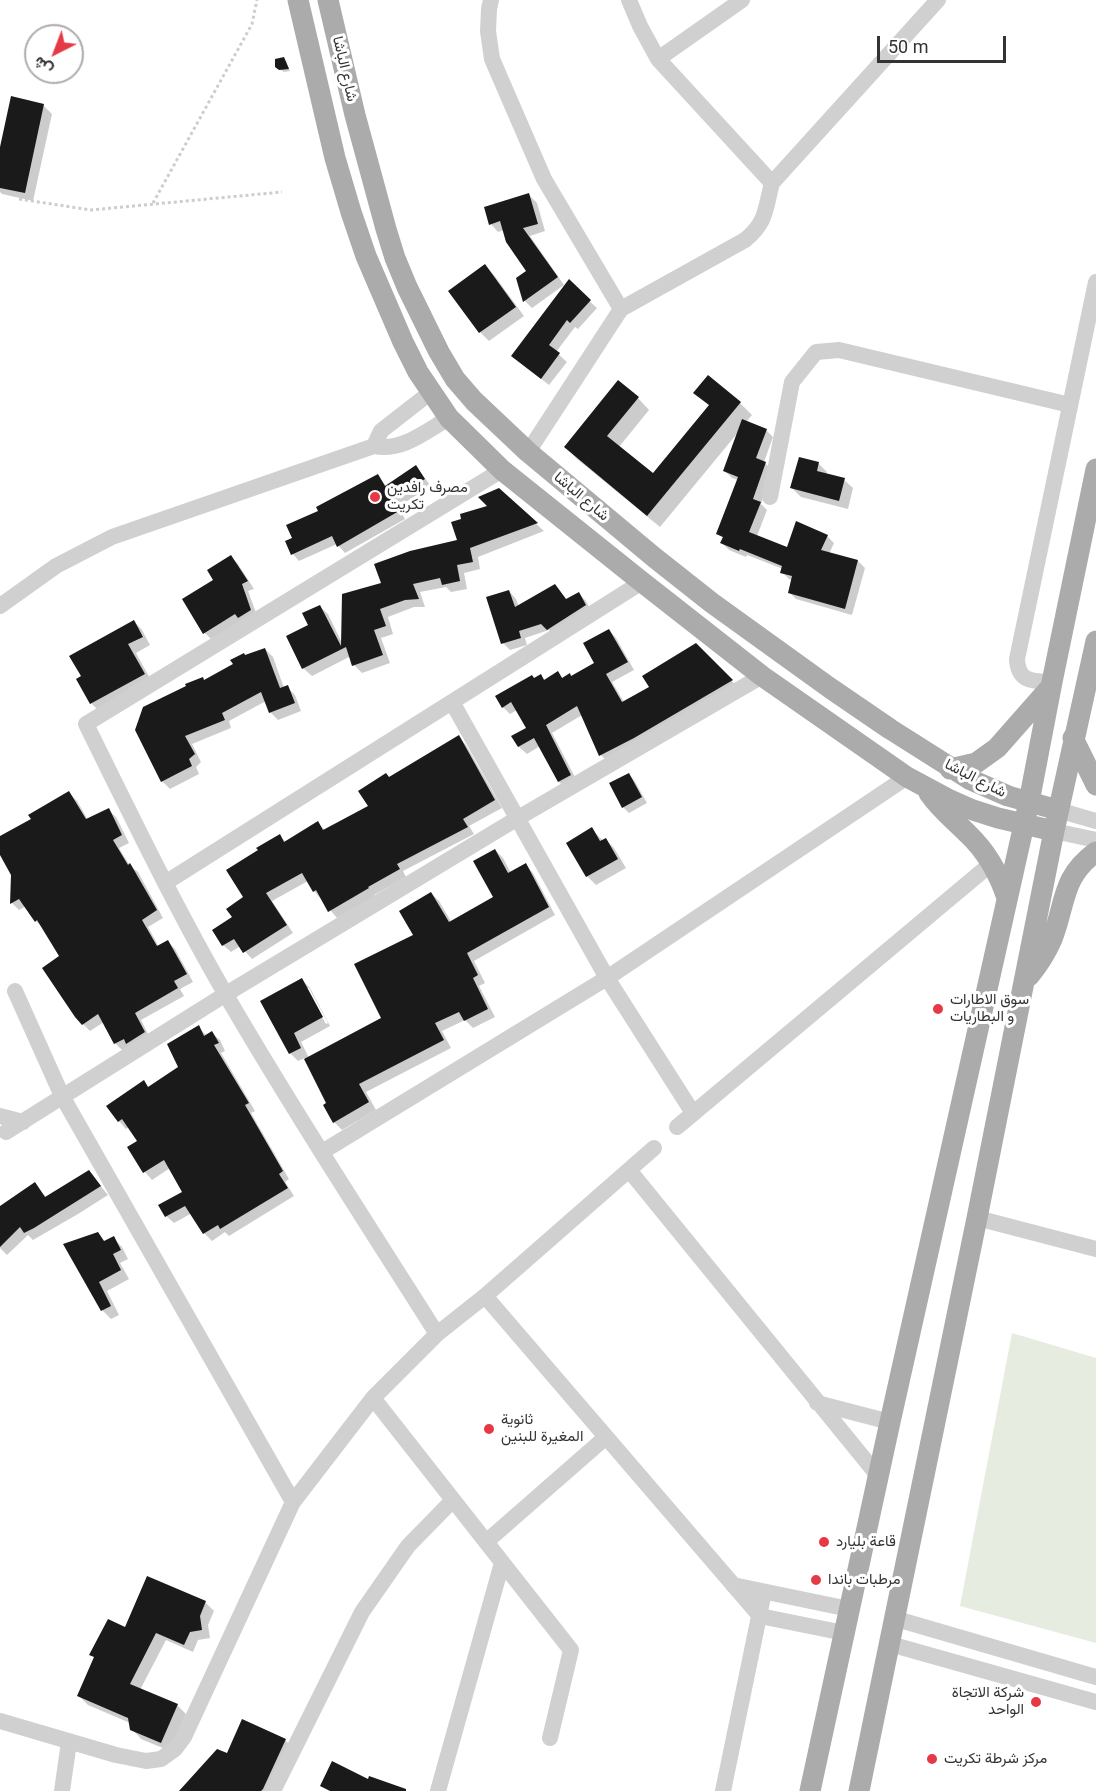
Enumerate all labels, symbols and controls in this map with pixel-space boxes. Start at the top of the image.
north arrow [24,24,84,84]
scale bar [880,24,1009,62]
street label: شارع الباشا [328,35,360,103]
text: 50 m [888,36,928,57]
text: ش [29,53,56,80]
street label: شارع الباشا [550,469,612,525]
place label: مصرف رافدين تكريت [387,479,468,514]
marker: مصرف رافدين تكريت [368,490,382,504]
street label: شارع الباشا [941,756,1009,802]
place label: سوق الاطارات و البطاريات [950,991,1029,1026]
marker: سوق الاطارات و البطاريات [931,1002,945,1016]
place label: ثانوية المغيرة للبنين [501,1411,583,1446]
marker: ثانوية المغيرة للبنين [482,1422,496,1436]
place label: قاعة بليارد [836,1533,896,1551]
marker: قاعة بليارد [817,1535,831,1549]
place label: مرطبات باندا [828,1571,900,1589]
marker: مرطبات باندا [809,1573,823,1587]
place label: شركة الاتجاة الواحد [952,1684,1024,1719]
marker: شركة الاتجاة الواحد [1029,1695,1043,1709]
place label: مركز شرطة تكريت [944,1750,1047,1768]
marker: مركز شرطة تكريت [925,1752,939,1766]

